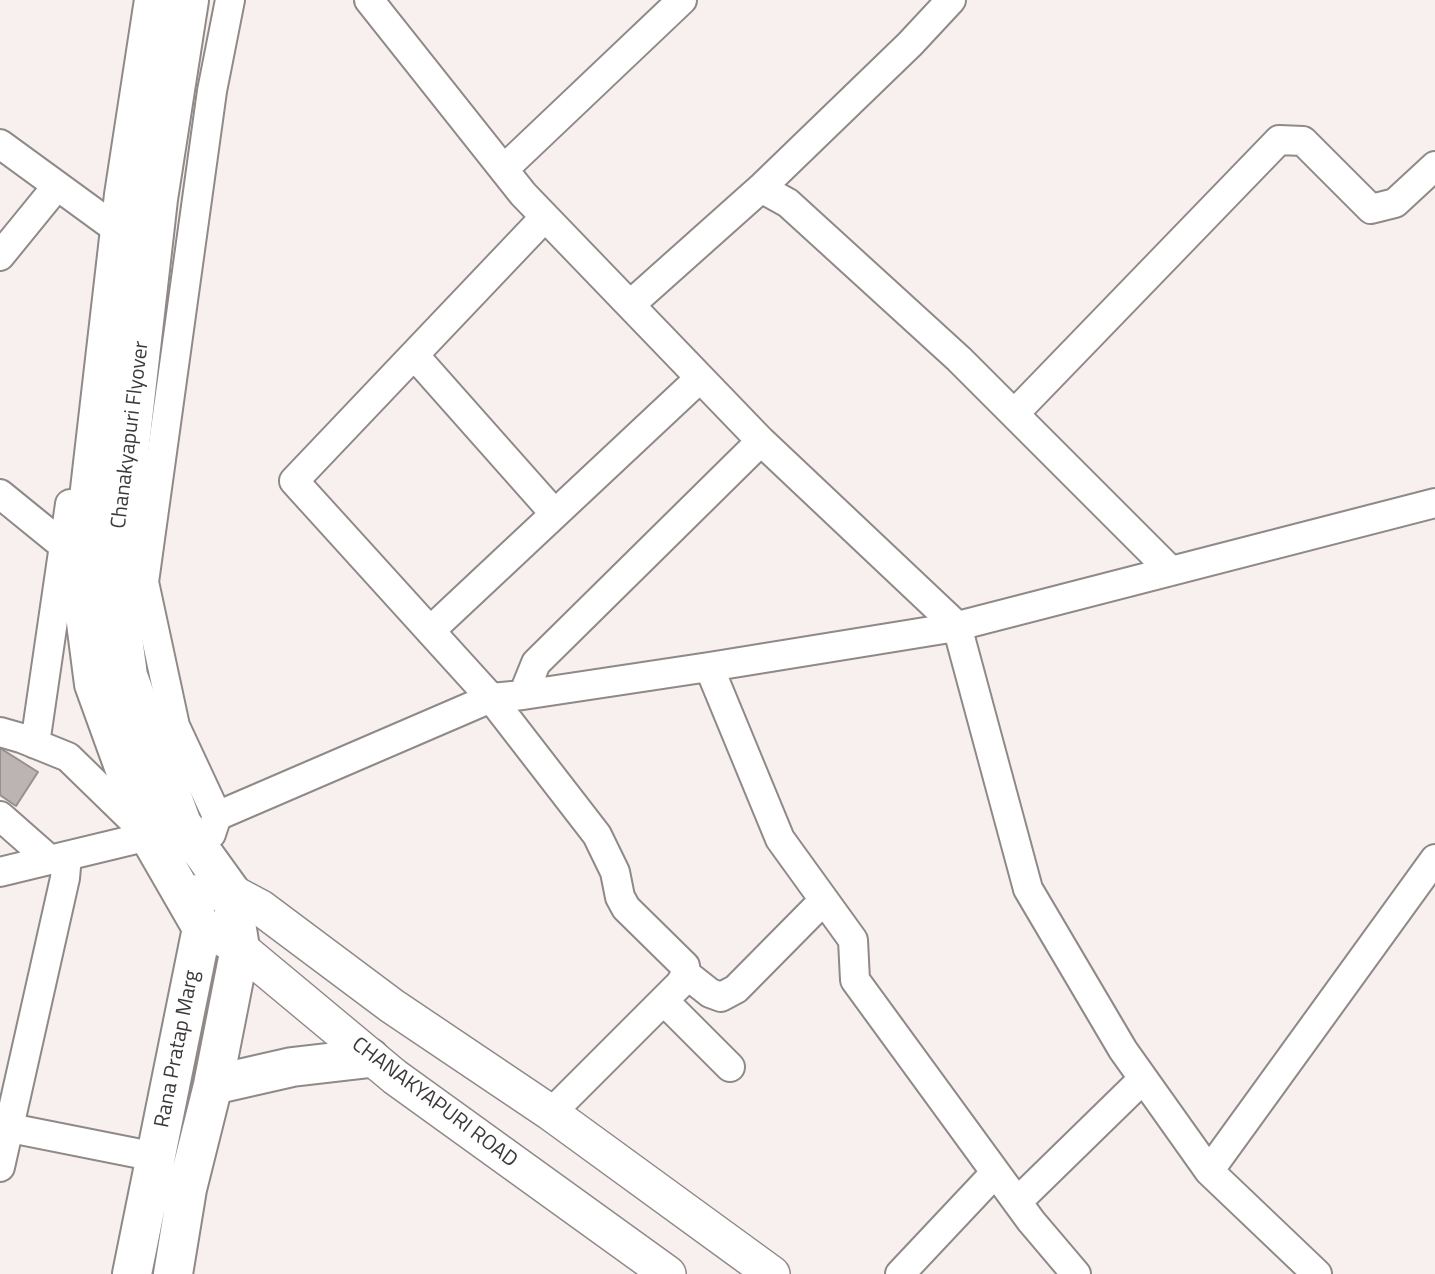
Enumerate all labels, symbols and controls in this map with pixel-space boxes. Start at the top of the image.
street label: Chanakyapuri Flyover [107,340,155,530]
street label: Rana Pratap Marg [150,968,206,1130]
street label: CHANAKYAPURI ROAD [346,1032,522,1174]

